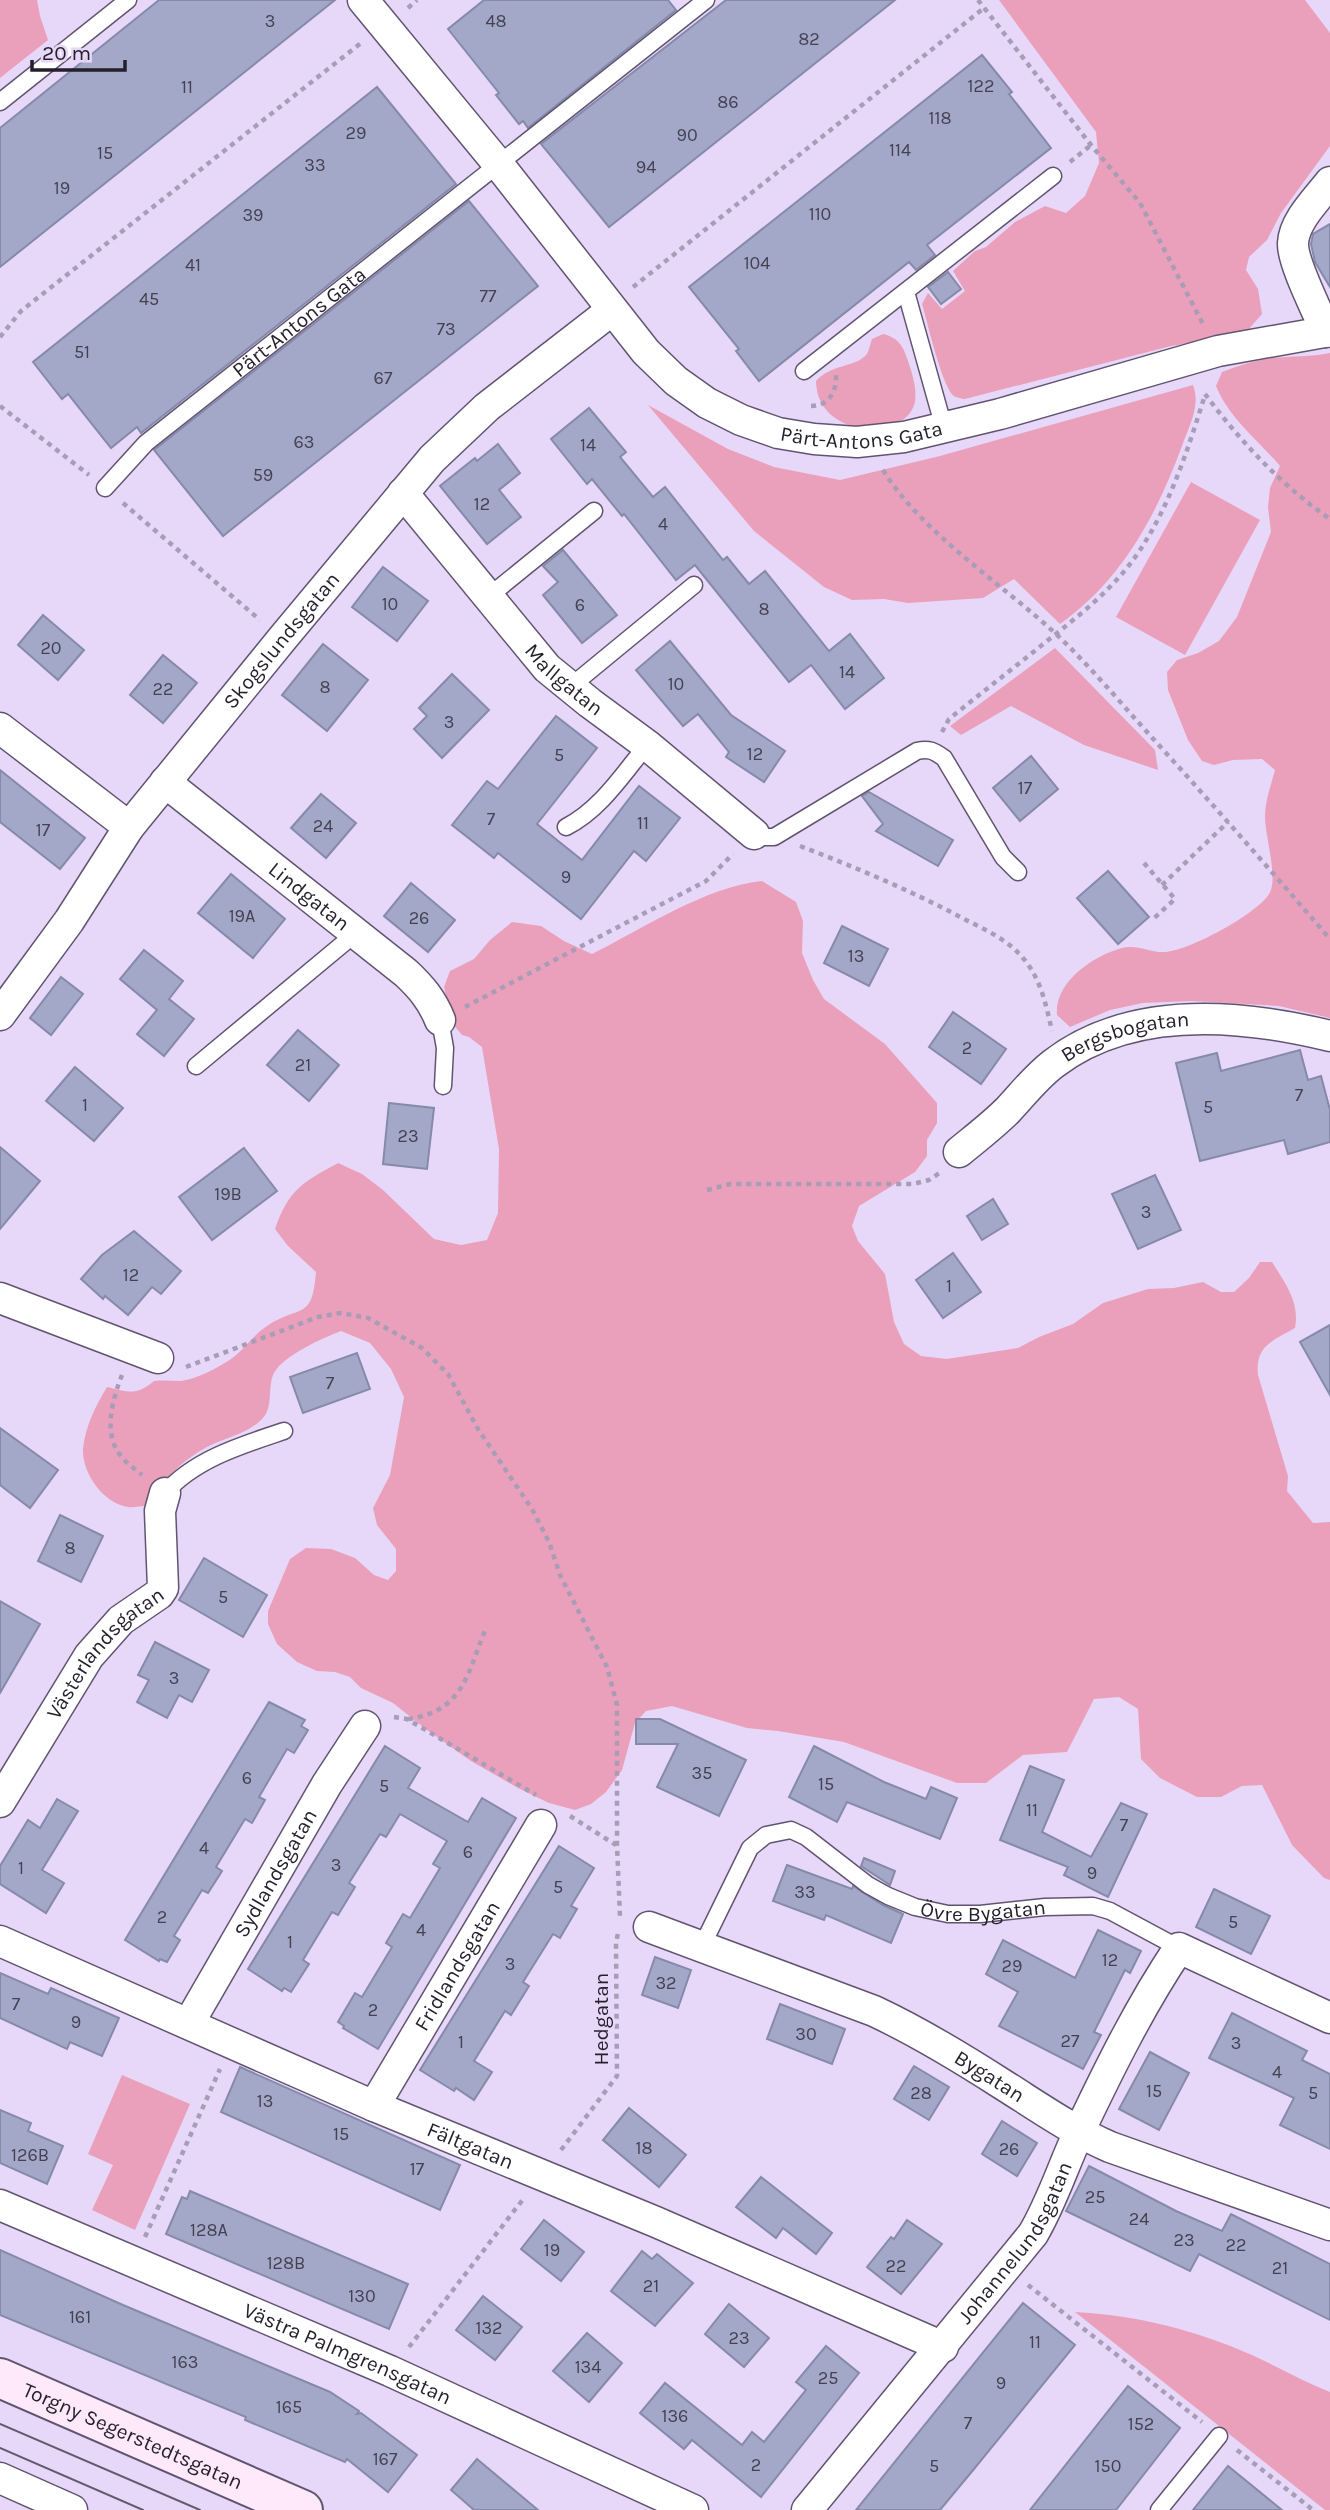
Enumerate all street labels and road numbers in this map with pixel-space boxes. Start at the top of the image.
street label: Pärt-Antons Gata [227,262,371,382]
street label: Pärt-Antons Gata [779,416,945,454]
street label: Skogslundsgatan [218,567,344,713]
street label: Mallgatan [520,639,608,721]
street label: Lindgatan [264,857,355,936]
street label: Bergsbogatan [1057,1007,1190,1067]
street label: Västerlandsgatan [41,1582,169,1723]
street label: Sydlandsgatan [229,1805,322,1942]
street label: Övre Bygatan [918,1895,1047,1926]
street label: Fridlandsgatan [410,1897,505,2035]
street label: Hedgatan [589,1973,613,2065]
street label: Bygatan [950,2045,1029,2107]
street label: Fältgatan [424,2117,517,2174]
street label: Johannelundsgatan [953,2158,1077,2328]
street label: Västra Palmgrensgatan [240,2298,455,2410]
street label: Torgny Segerstedtsgatan [19,2377,247,2494]

